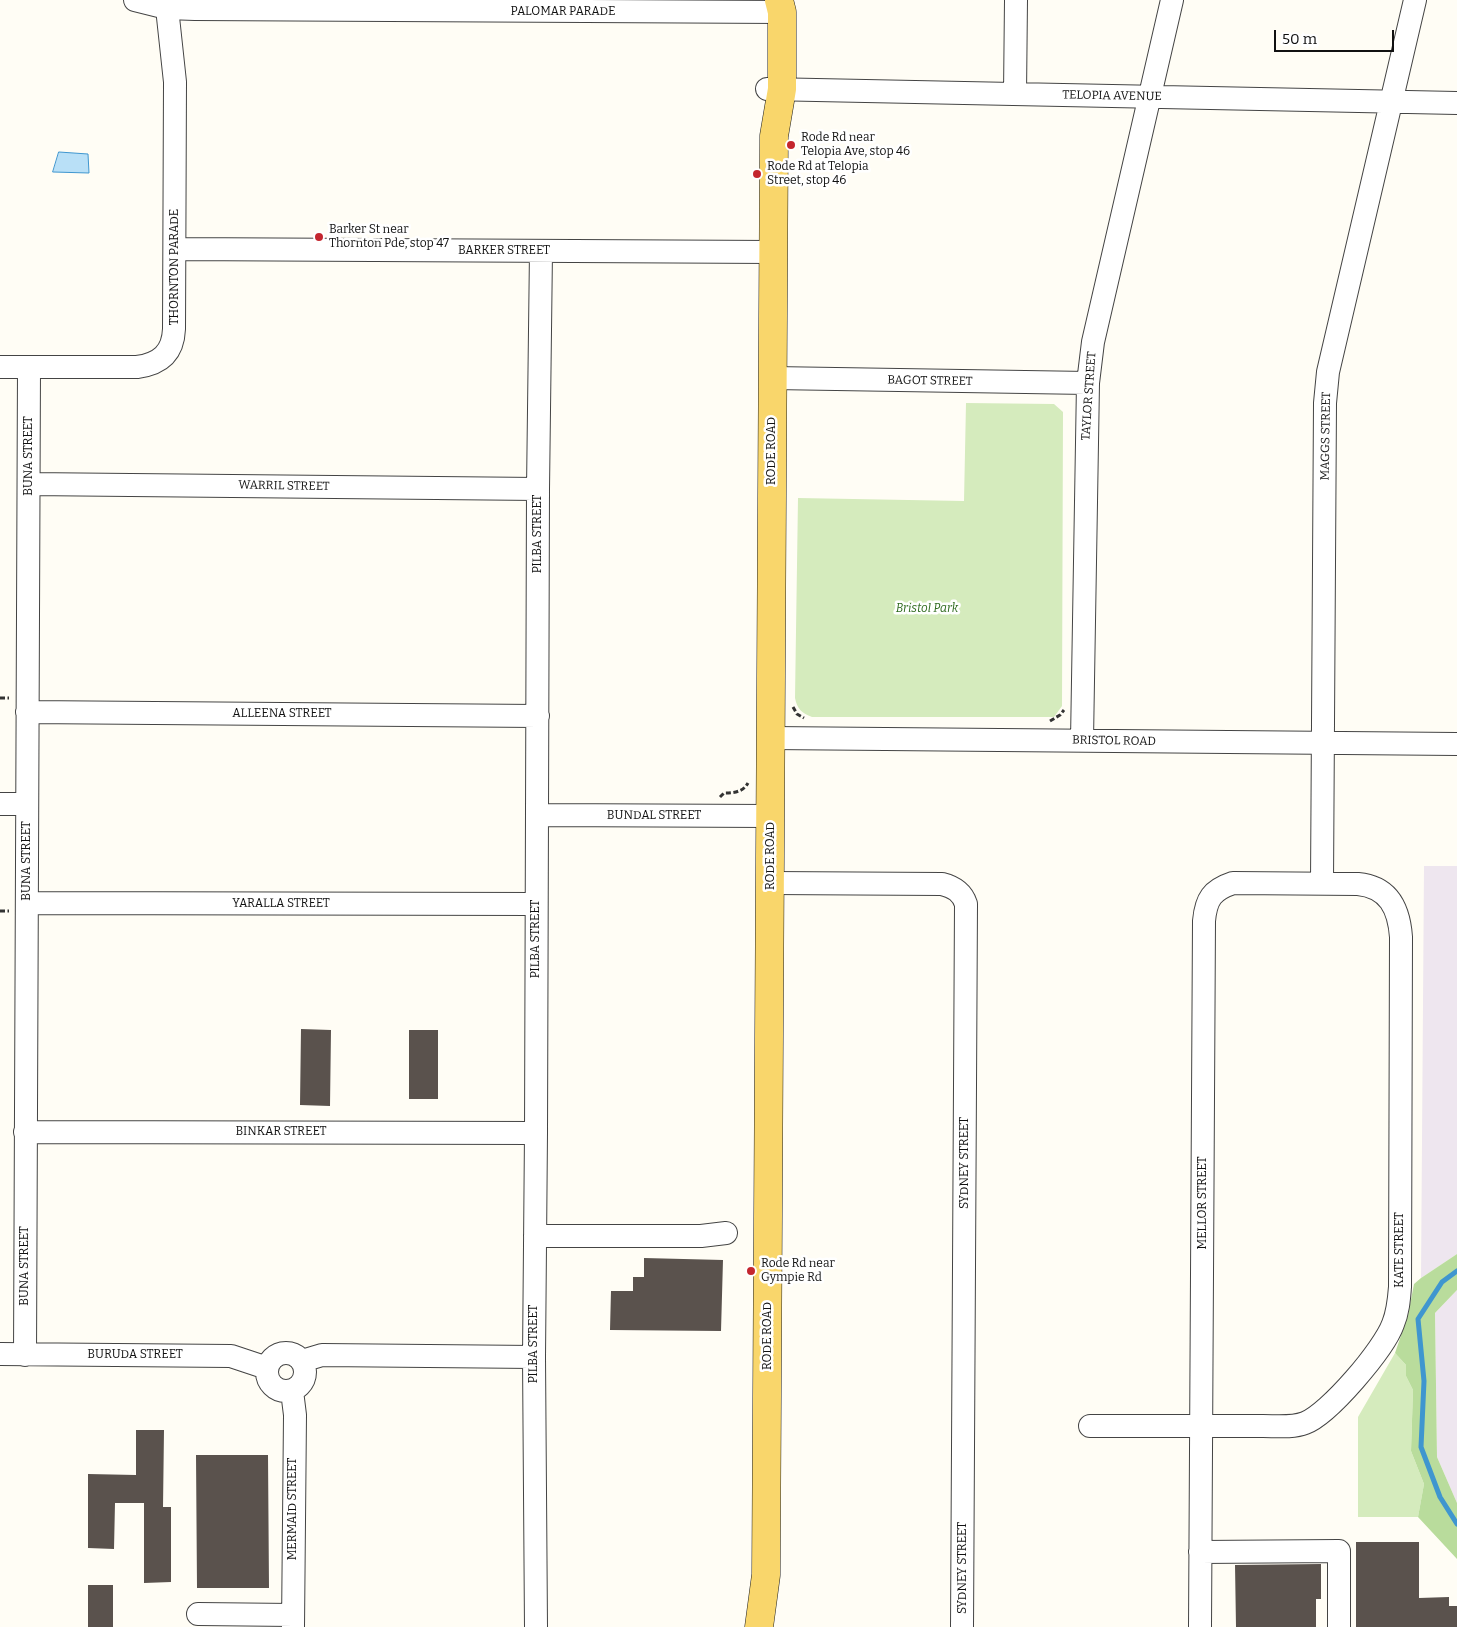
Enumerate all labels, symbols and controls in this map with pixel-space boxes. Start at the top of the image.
street label: PALOMAR PARADE [510,5,616,19]
scale bar [1277,20,1397,52]
text: 50 m [1282,30,1317,48]
street label: TELOPIA AVENUE [1062,88,1162,104]
place label: Rode Rd near Telopia Ave, stop 46 [801,131,910,159]
marker: Rode Rd near Telopia Ave, stop 46 [785,139,797,151]
place label: Rode Rd at Telopia Street, stop 46 [767,160,869,188]
marker: Rode Rd at Telopia Street, stop 46 [751,168,763,180]
street label: THORNTON PARADE [168,209,182,325]
place label: Barker St near Thornton Pde, stop 47 [329,223,449,251]
marker: Barker St near Thornton Pde, stop 47 [313,231,325,243]
street label: BARKER STREET [458,244,550,258]
street label: TAYLOR STREET [1079,351,1099,441]
street label: BAGOT STREET [887,373,973,389]
street label: MAGGS STREET [1318,392,1334,480]
street label: BUNA STREET [22,416,36,496]
street label: RODE ROAD [765,417,779,485]
street label: WARRIL STREET [238,478,330,494]
street label: PILBA STREET [531,495,545,573]
park label: Bristol Park [896,602,958,616]
street label: ALLEENA STREET [232,707,332,721]
street label: BRISTOL ROAD [1072,733,1156,749]
street label: BUNDAL STREET [607,809,701,823]
street label: BUNA STREET [20,821,34,901]
street label: RODE ROAD [764,822,778,890]
street label: YARALLA STREET [232,897,330,911]
street label: PILBA STREET [529,900,543,978]
street label: SYDNEY STREET [958,1117,972,1209]
street label: BINKAR STREET [236,1125,326,1139]
street label: MELLOR STREET [1196,1156,1210,1250]
street label: KATE STREET [1393,1212,1407,1288]
street label: BUNA STREET [18,1226,32,1306]
place label: Rode Rd near Gympie Rd [761,1257,835,1285]
marker: Rode Rd near Gympie Rd [745,1265,757,1277]
street label: RODE ROAD [761,1302,775,1370]
street label: PILBA STREET [527,1305,541,1383]
street label: BURUDA STREET [87,1348,183,1362]
street label: MERMAID STREET [286,1458,300,1560]
street label: SYDNEY STREET [956,1522,970,1614]

